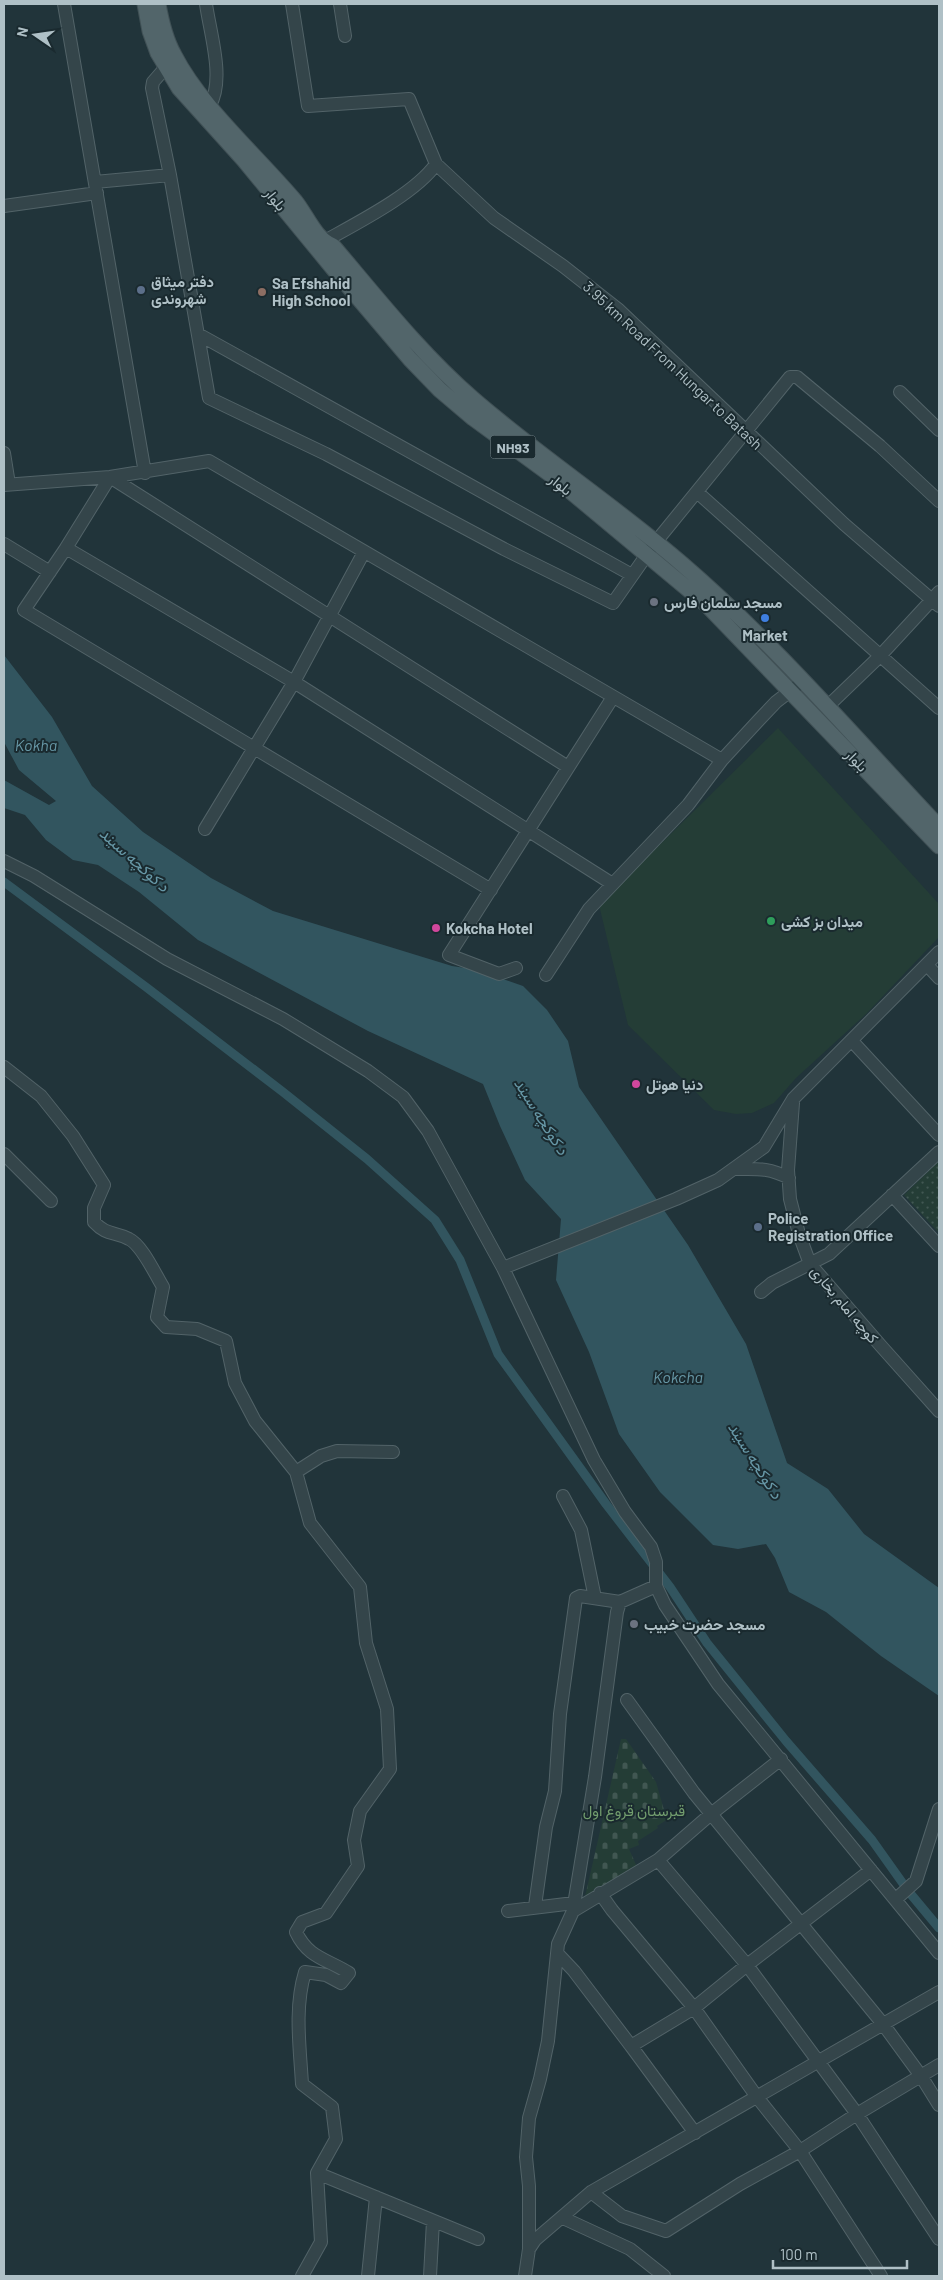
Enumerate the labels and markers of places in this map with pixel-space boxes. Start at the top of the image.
place label: دفتر میثاق شهروندی [151,272,214,308]
place label: Sa Efshahid High School [272,274,350,309]
marker: دفتر میثاق شهروندی [135,284,147,296]
marker: Sa Efshahid High School [256,286,268,298]
place label: مسجد سلمان فارس [664,593,783,612]
marker: مسجد سلمان فارس [648,596,660,608]
marker: Market [759,612,771,624]
place label: Market [742,626,788,644]
place label: میدان بز کشی [781,912,863,931]
marker: میدان بز کشی [765,915,777,927]
place label: Kokcha Hotel [446,919,533,937]
marker: Kokcha Hotel [430,922,442,934]
place label: دنیا هوتل [646,1075,703,1094]
marker: دنیا هوتل [630,1078,642,1090]
place label: Police Registration Office [768,1209,893,1244]
marker: Police Registration Office [752,1221,764,1233]
place label: مسجد حضرت خبیب [644,1615,765,1634]
marker: مسجد حضرت خبیب [628,1618,640,1630]

